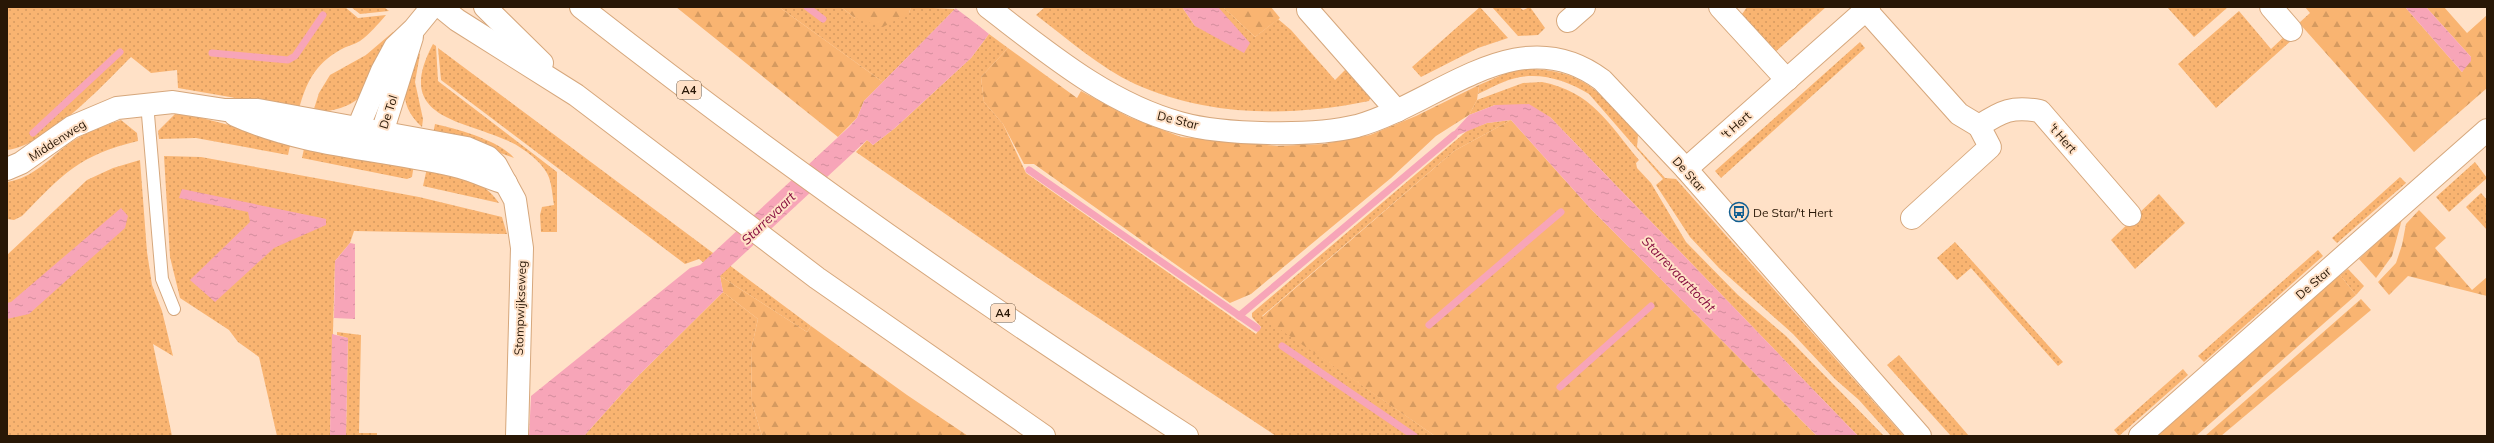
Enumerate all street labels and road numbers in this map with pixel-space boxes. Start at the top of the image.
road number: A4 [677,81,701,99]
street label: De Tol [376,93,400,131]
street label: De Star [1156,108,1201,132]
street label: 't Hert [1718,108,1754,142]
street label: Middenweg [26,116,88,164]
street label: 't Hert [2046,120,2080,156]
street label: De Star [1669,153,1709,195]
street label: Stompwijkseweg [511,260,529,356]
street label: De Star [2292,263,2334,302]
road number: A4 [991,304,1015,322]

